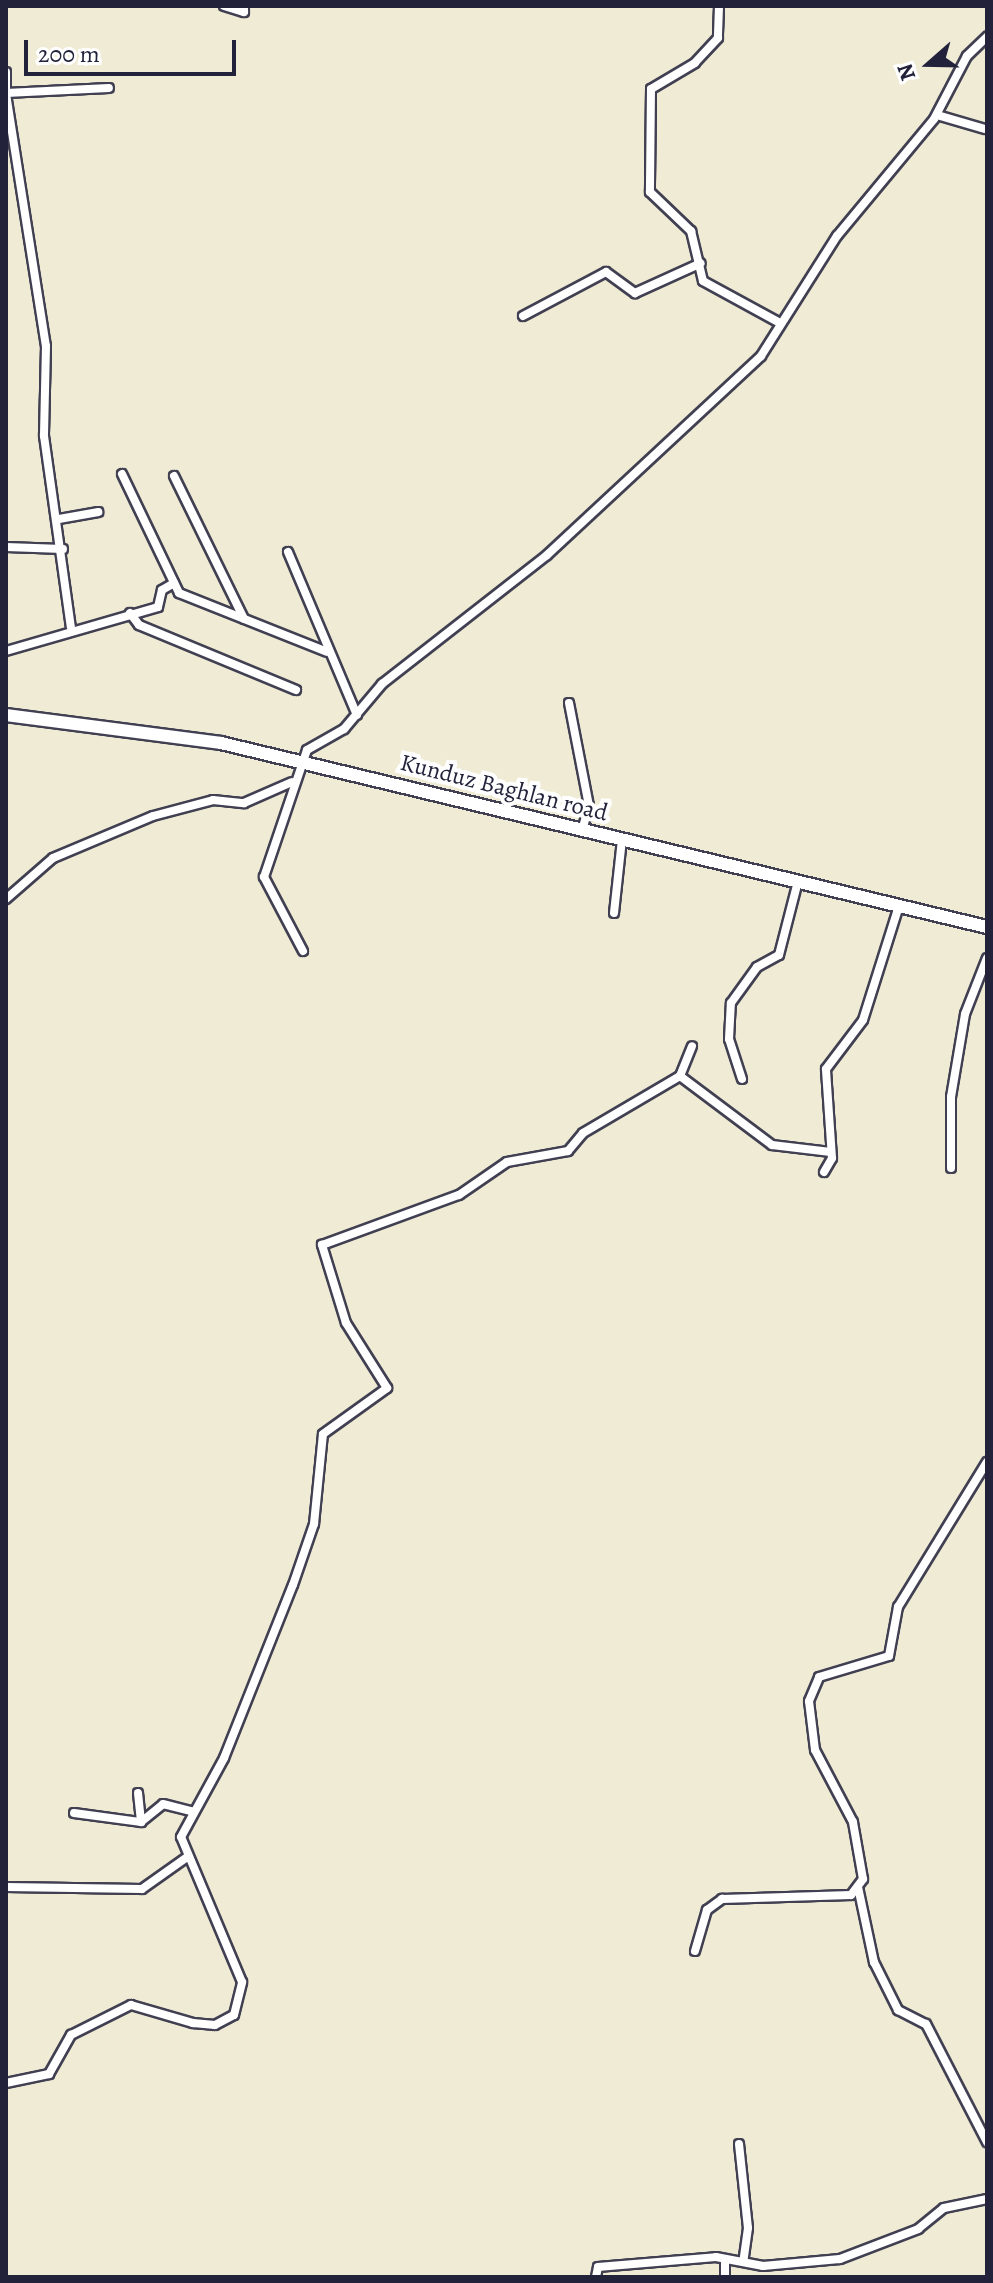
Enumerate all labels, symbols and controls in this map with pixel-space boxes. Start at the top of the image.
scale bar [28,24,240,74]
north arrow [889,24,969,104]
text: 200 m [38,38,100,70]
text: N [890,60,923,85]
street label: Kunduz Baghlan road [397,748,611,828]

